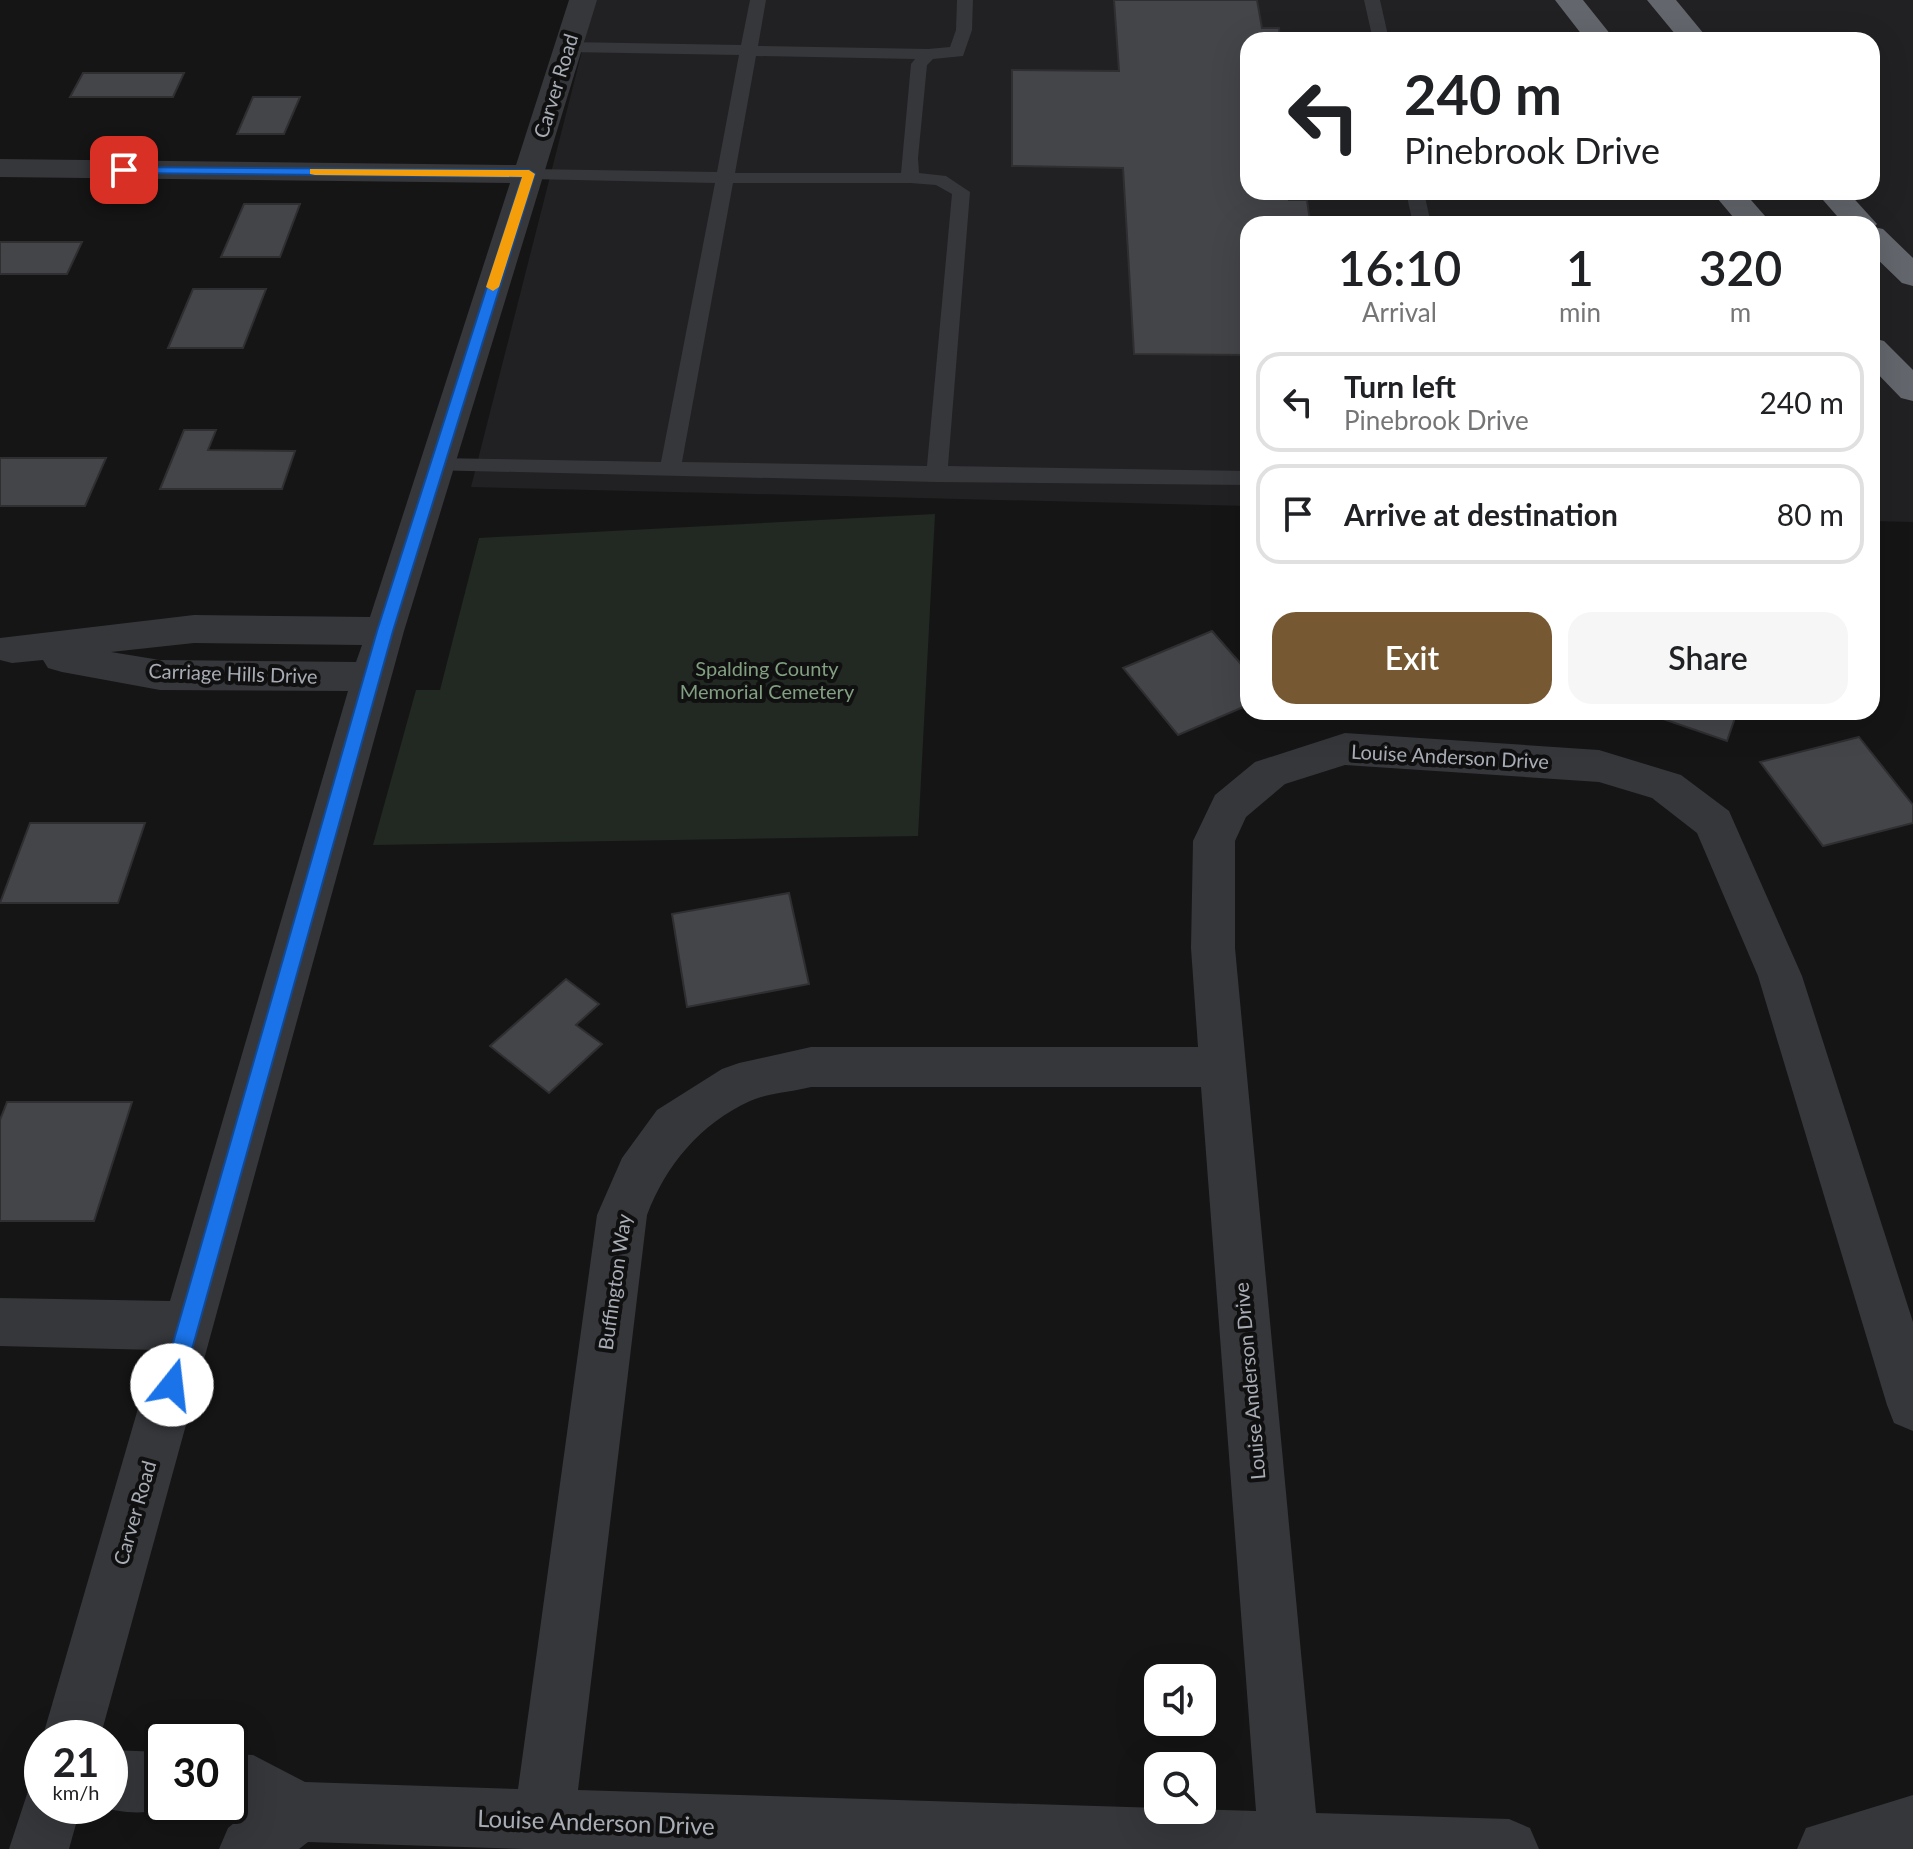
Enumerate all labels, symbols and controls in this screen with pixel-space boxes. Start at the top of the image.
street label: Carver Road [528,31,582,141]
text: 240 m [1404,60,1562,127]
icon: left [1272,64,1376,168]
text: Pinebrook Drive [1404,128,1660,172]
pin [90,136,158,204]
icon: arrive [102,148,146,192]
text: 16:10 [1338,239,1461,296]
text: 1 [1566,239,1594,296]
text: 320 [1699,239,1782,296]
text: Arrival [1362,296,1437,328]
text: min [1559,296,1601,328]
text: m [1730,296,1751,328]
text: Turn left [1344,368,1456,404]
icon: left [1276,380,1320,424]
text: 240 m [1759,384,1844,420]
text: Pinebrook Drive [1344,404,1529,436]
icon: arrive [1276,492,1320,536]
text: Arrive at destination [1344,496,1618,532]
text: 80 m [1777,496,1844,532]
button: Exit [1272,612,1552,704]
button: Share [1568,612,1848,704]
park label: Spalding County Memorial Cemetery [680,656,855,703]
street label: Carriage Hills Drive [148,658,318,688]
street label: Louise Anderson Drive [1351,739,1550,773]
street label: Buffington Way [593,1212,636,1351]
street label: Louise Anderson Drive [1228,1281,1270,1481]
position arrow [130,1343,214,1427]
street label: Carver Road [108,1458,160,1568]
map controls [1144,1664,1216,1824]
button: sound [1144,1664,1216,1736]
speed limit sign: 30 [144,1720,248,1824]
text: 21 [53,1738,99,1786]
button: search [1144,1752,1216,1824]
text: km/h [53,1780,99,1804]
street label: Louise Anderson Drive [477,1803,715,1840]

